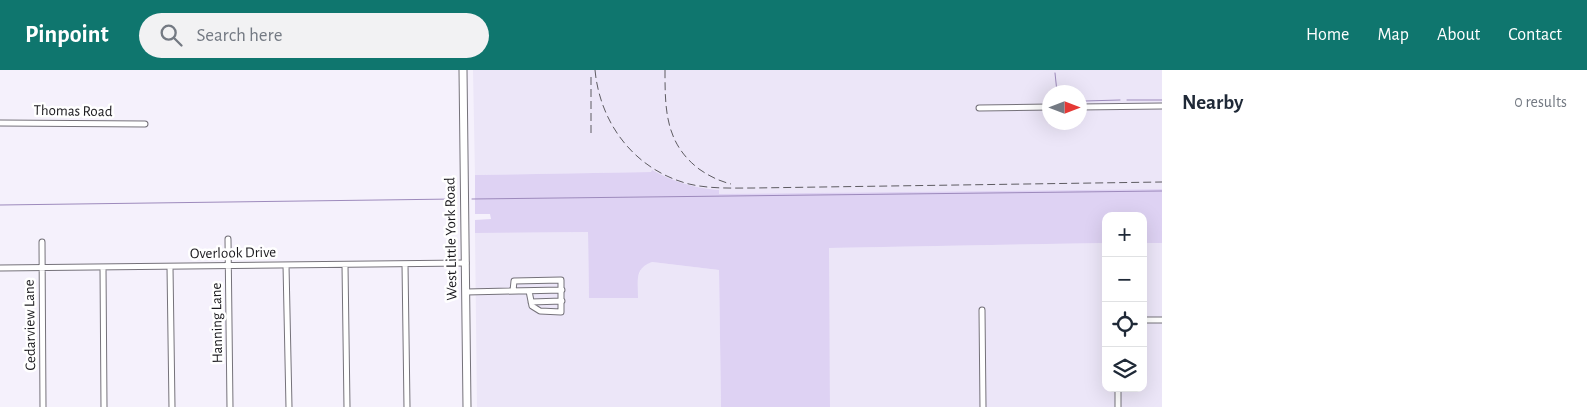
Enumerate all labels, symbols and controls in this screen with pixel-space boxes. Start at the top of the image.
search box [139,13,489,58]
icon: search [157,21,185,49]
text: Pinpoint [25,23,109,47]
text: Search here [197,26,283,45]
text: Home [1306,26,1349,44]
text: Map [1377,26,1409,44]
text: About [1437,26,1480,44]
text: Contact [1508,26,1562,44]
north arrow [1042,85,1087,130]
text: Nearby [1182,92,1243,113]
text: 0 results [1514,94,1567,110]
street label: Thomas Road [33,103,113,119]
street label: West Little York Road [442,177,460,301]
map controls [1102,212,1147,392]
button: + [1102,212,1147,257]
street label: Overlook Drive [190,245,276,261]
button: − [1102,257,1147,302]
street label: Cedarview Lane [22,279,38,371]
street label: Hanning Lane [209,282,225,364]
button: locate [1102,302,1147,347]
button: layers [1102,347,1147,392]

